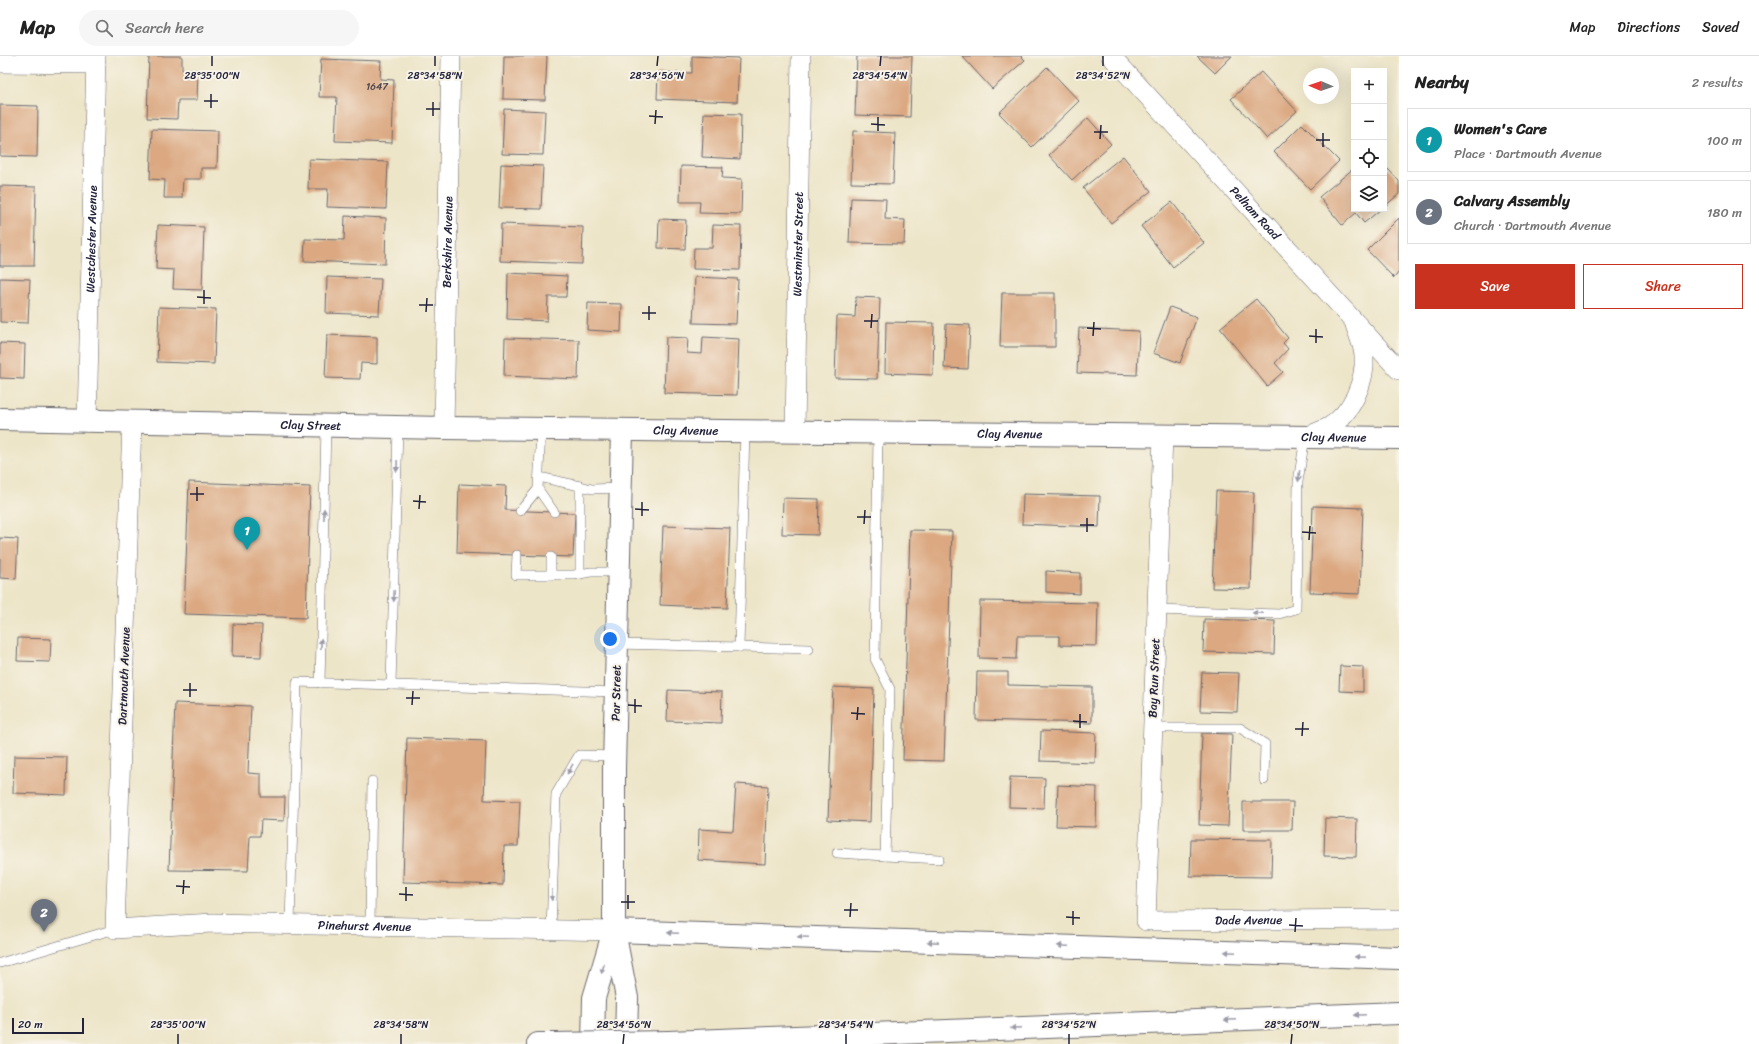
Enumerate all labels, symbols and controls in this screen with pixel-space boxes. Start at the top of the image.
search box [79,10,359,46]
text: Map [20,11,55,44]
text: Search here [125,15,204,41]
text: Map [1569,15,1595,40]
text: Directions [1617,15,1680,40]
text: Saved [1702,15,1739,40]
icon: search [93,17,115,39]
text: 28°35'00"N [184,67,240,85]
text: 28°34'58"N [408,67,462,85]
text: 28°34'56"N [630,67,684,85]
text: 28°34'54"N [853,67,908,85]
text: 28°34'52"N [1076,67,1130,85]
text: Nearby [1415,67,1469,97]
north arrow [1303,68,1339,104]
map controls [1351,68,1387,212]
button: + [1351,68,1387,104]
text: 2 results [1692,71,1743,94]
house number: 1647 [366,78,389,96]
button: − [1351,104,1387,140]
text: Women's Care [1454,116,1547,142]
text: 1 [1426,129,1432,152]
text: 100 m [1707,129,1742,152]
button: locate [1351,140,1387,176]
text: Place · Dartmouth Avenue [1454,142,1602,165]
button: layers [1351,176,1387,212]
street label: Pelham Road [1224,181,1287,246]
street label: Westchester Avenue [79,185,104,293]
text: Calvary Assembly [1454,188,1570,214]
street label: Westminster Street [786,191,810,297]
street label: Berkshire Avenue [436,196,459,288]
text: 2 [1425,201,1433,224]
text: 180 m [1707,201,1742,224]
text: Church · Dartmouth Avenue [1454,214,1611,237]
button: Save [1415,264,1575,309]
button: Share [1583,264,1743,309]
street label: Clay Street [280,414,342,437]
street label: Clay Avenue [653,419,719,442]
street label: Clay Avenue [977,423,1043,445]
street label: Clay Avenue [1301,426,1366,449]
one-way arrow [394,460,400,473]
one-way arrow [1296,470,1302,482]
one-way arrow [321,507,327,520]
pin: 1 [234,517,260,550]
one-way arrow [391,590,397,603]
one-way arrow [1252,610,1264,617]
street label: Dartmouth Avenue [111,626,137,725]
your location [600,629,620,649]
one-way arrow [318,637,324,650]
street label: Bay Run Street [1142,638,1166,718]
street label: Par Street [605,665,627,721]
one-way arrow [567,763,574,775]
one-way arrow [549,889,555,902]
pin: 2 [31,899,57,932]
street label: Dade Avenue [1215,909,1282,931]
street label: Pinehurst Avenue [318,914,411,938]
one-way arrow [666,930,679,936]
one-way arrow [797,934,809,941]
one-way arrow [926,939,939,945]
one-way arrow [1057,943,1069,950]
one-way arrow [1224,949,1236,956]
one-way arrow [1353,954,1366,960]
one-way arrow [600,962,606,974]
one-way arrow [1354,1011,1366,1018]
text: 20 m [18,1015,43,1034]
scale bar [12,1016,84,1035]
text: 28°35'00"N [150,1016,206,1034]
text: 28°34'58"N [374,1016,428,1034]
text: 28°34'56"N [597,1016,651,1034]
text: 28°34'54"N [819,1016,874,1034]
text: 28°34'52"N [1042,1016,1096,1034]
one-way arrow [1224,1016,1236,1023]
text: 28°34'50"N [1264,1016,1320,1034]
one-way arrow [1009,1025,1022,1031]

